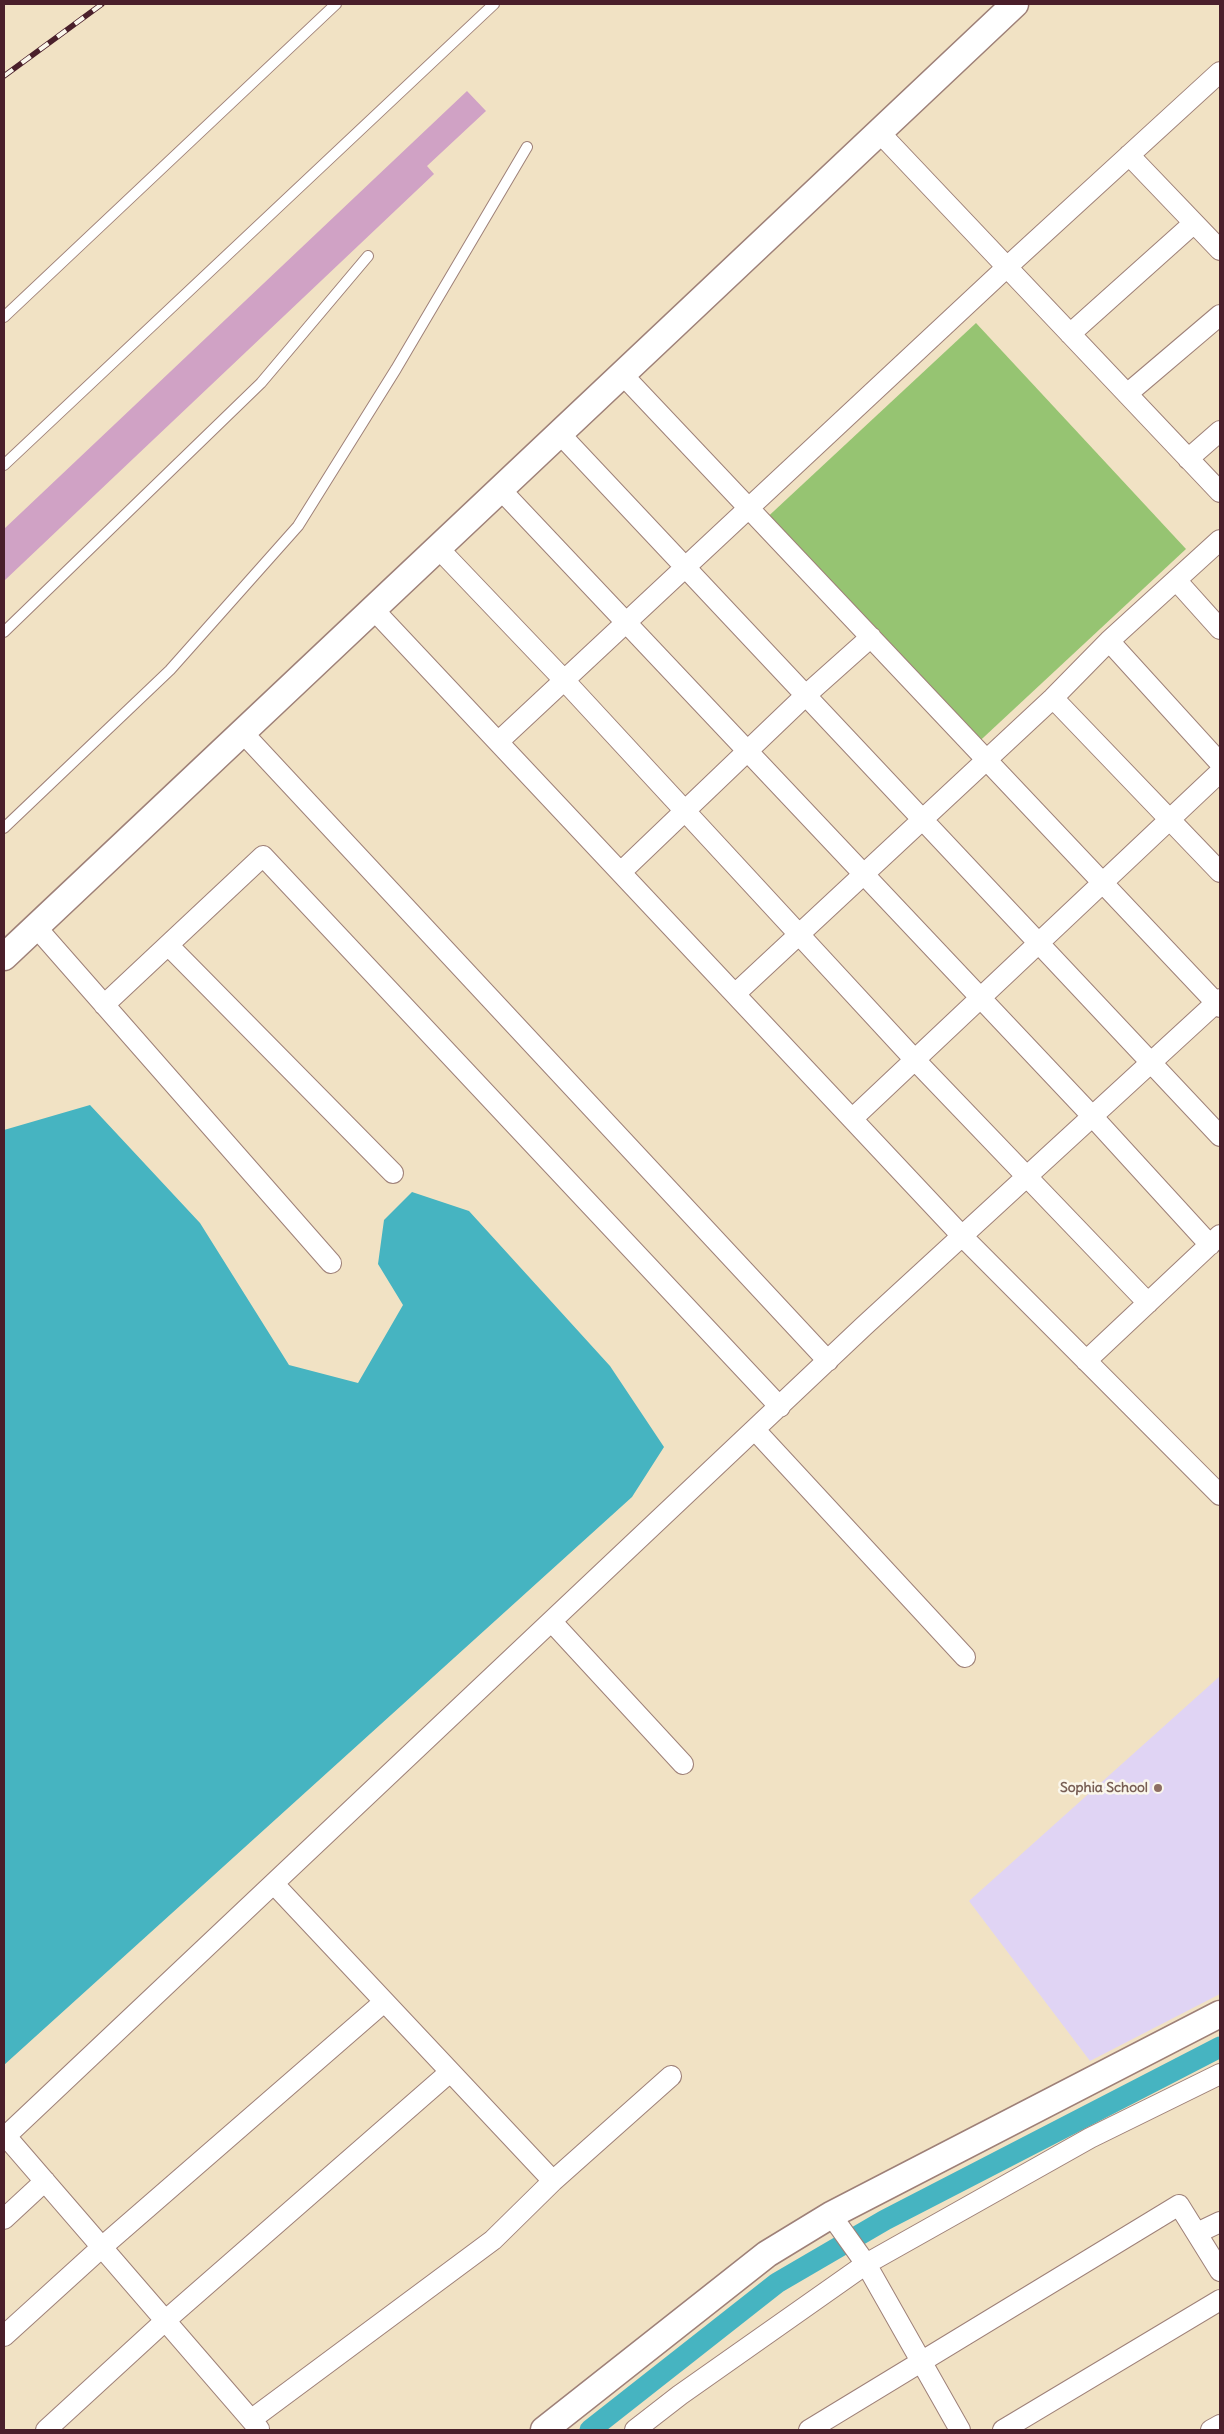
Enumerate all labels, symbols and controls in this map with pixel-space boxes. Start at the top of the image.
place label: Sophia School [1060,1780,1148,1796]
marker: Sophia School [1152,1782,1164,1794]

